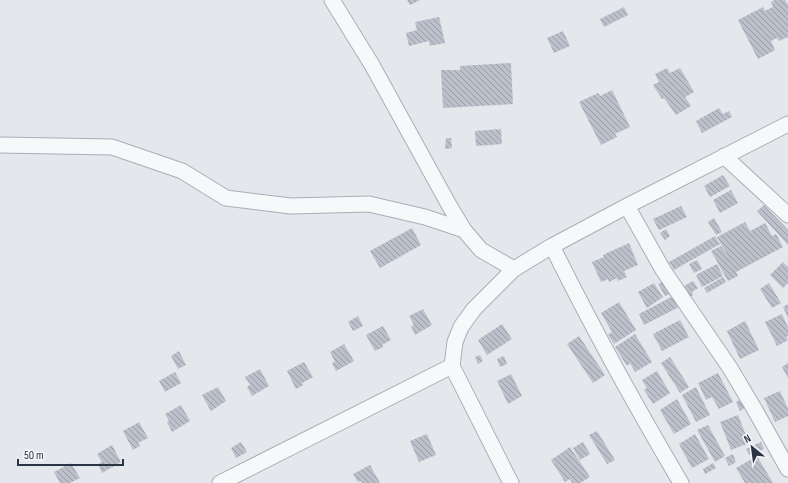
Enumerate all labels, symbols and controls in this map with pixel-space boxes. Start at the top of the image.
north arrow [732,427,772,467]
text: N [742,432,753,446]
scale bar [18,441,123,467]
text: 50 m [24,448,44,463]

